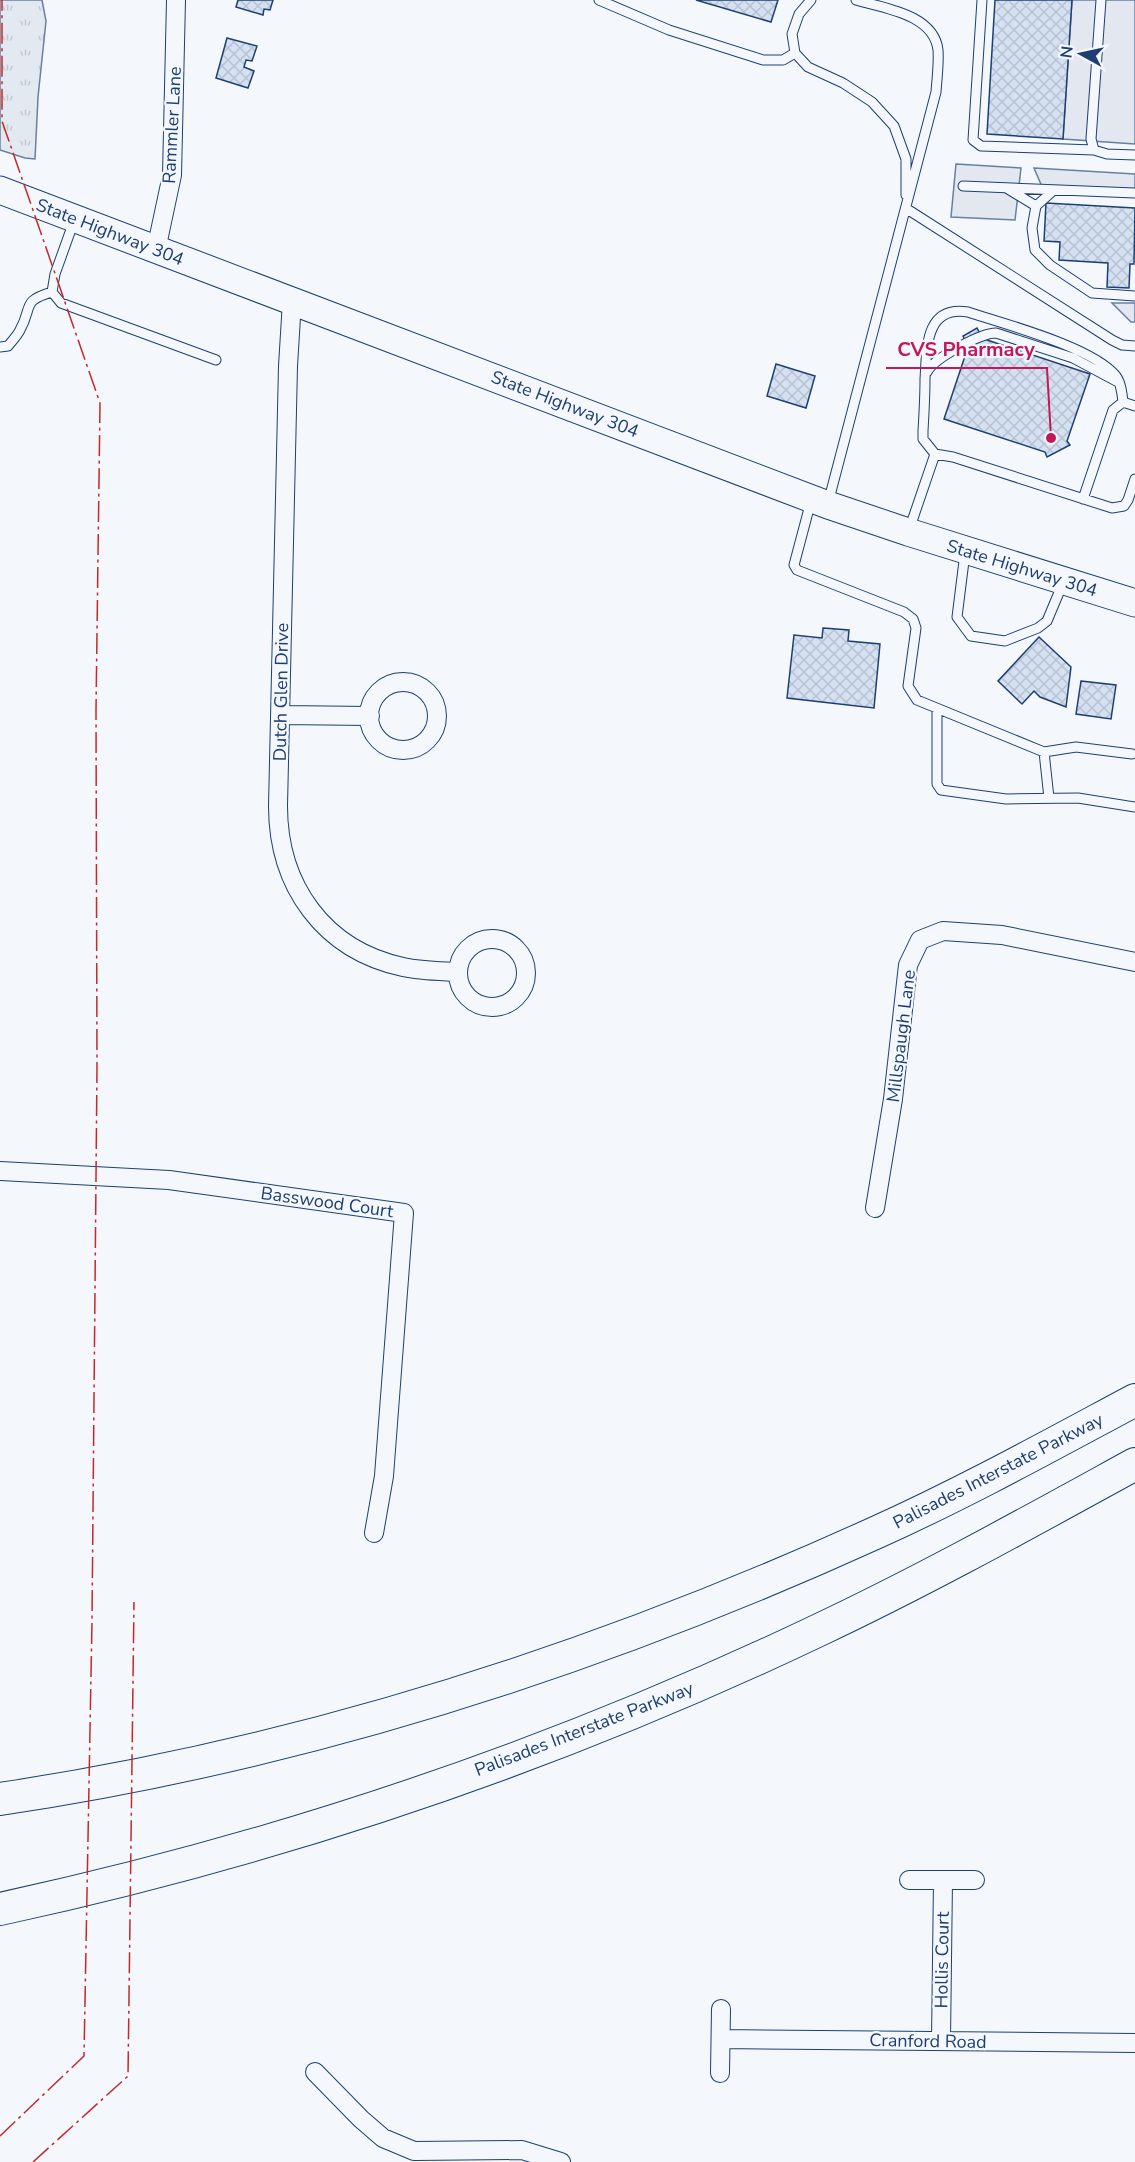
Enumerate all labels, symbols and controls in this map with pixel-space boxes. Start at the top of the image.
north arrow [1051,24,1111,84]
text: N [1055,45,1079,60]
street label: Rammler Lane [157,66,187,184]
street label: State Highway 304 [33,193,188,271]
callout: CVS Pharmacy [886,330,1047,368]
text: CVS Pharmacy [897,336,1035,363]
street label: State Highway 304 [488,365,643,443]
street label: State Highway 304 [944,534,1101,602]
street label: Dutch Glen Drive [268,623,294,761]
street label: Millspaugh Lane [881,968,921,1104]
street label: Basswood Court [259,1181,396,1223]
street label: Palisades Interstate Parkway [889,1407,1108,1535]
street label: Palisades Interstate Parkway [471,1676,698,1782]
street label: Hollis Court [929,1911,955,2009]
street label: Cranford Road [869,2028,987,2054]

